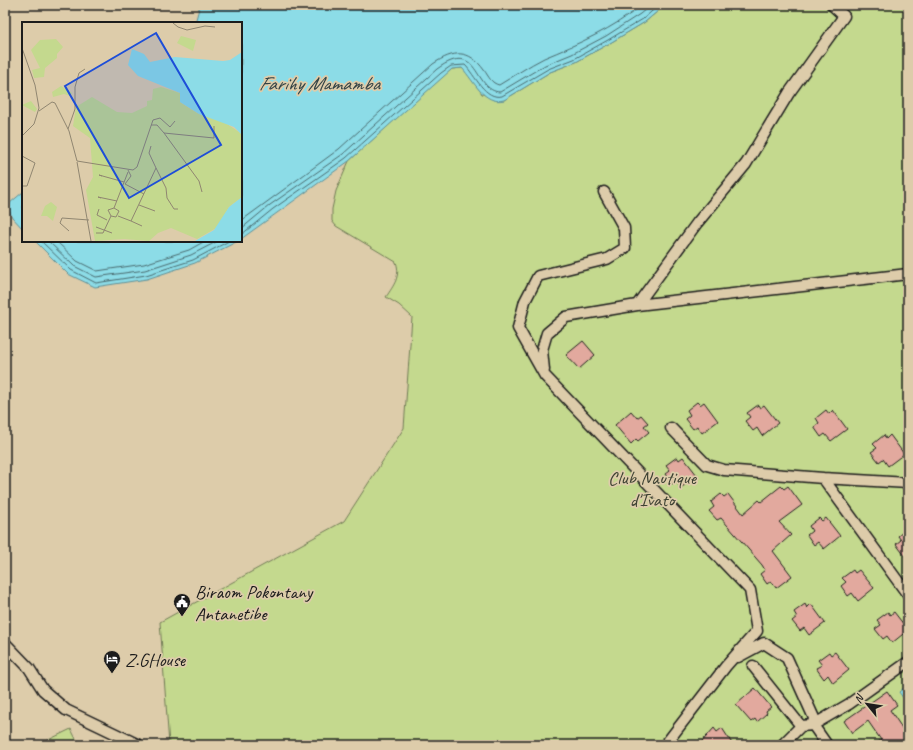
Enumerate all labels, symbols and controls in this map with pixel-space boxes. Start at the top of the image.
inset map [22,22,242,242]
water label: Farihy Mamamba [259,71,381,96]
park label: Club Nautique d'Ivato [608,466,698,512]
place label: Biraom Pokontany Antanetibe [195,580,314,626]
public building icon: Biraom Pokontany Antanetibe [172,592,192,617]
place label: Z.GHouse [125,648,187,672]
hotel icon: Z.GHouse [102,649,122,674]
north arrow [847,684,887,724]
text: N [851,691,867,705]

